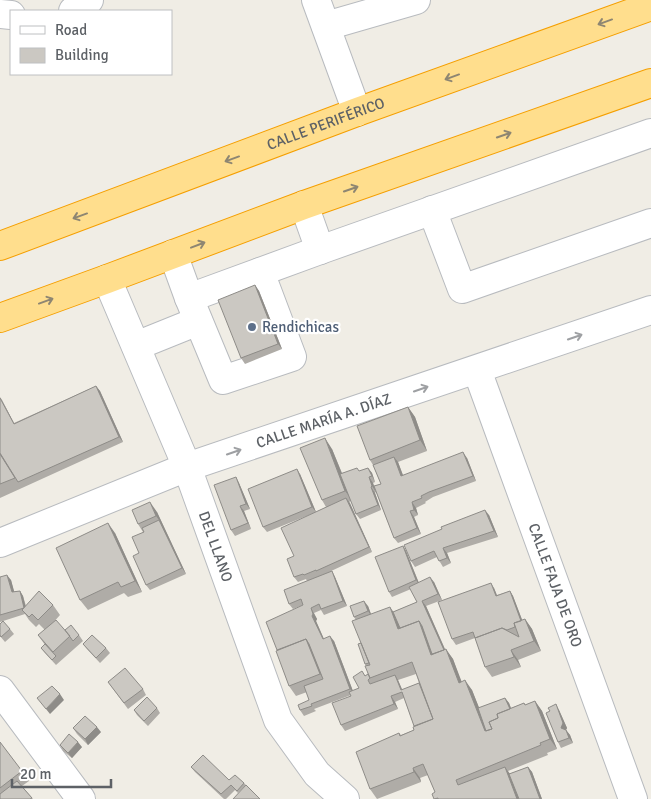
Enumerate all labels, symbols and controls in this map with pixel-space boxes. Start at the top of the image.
legend [10,10,172,75]
one-way arrow [598,18,613,27]
text: Road [55,21,87,39]
text: Building [55,46,109,64]
one-way arrow [445,73,460,82]
street label: CALLE PERIFÉRICO [264,94,387,154]
one-way arrow [496,129,512,139]
one-way arrow [225,155,240,164]
one-way arrow [342,184,358,193]
one-way arrow [72,212,88,221]
one-way arrow [190,240,205,249]
one-way arrow [38,296,54,306]
place label: Rendichicas [262,318,339,336]
marker: Rendichicas [246,321,258,333]
one-way arrow [566,331,582,341]
one-way arrow [413,384,428,393]
street label: CALLE MARÍA A. DÍAZ [254,390,393,452]
one-way arrow [225,447,241,456]
street label: DEL LLANO [195,509,237,585]
street label: CALLE FAJA DE ORO [524,521,586,650]
scale bar [12,756,111,788]
text: 20 m [20,765,51,783]

